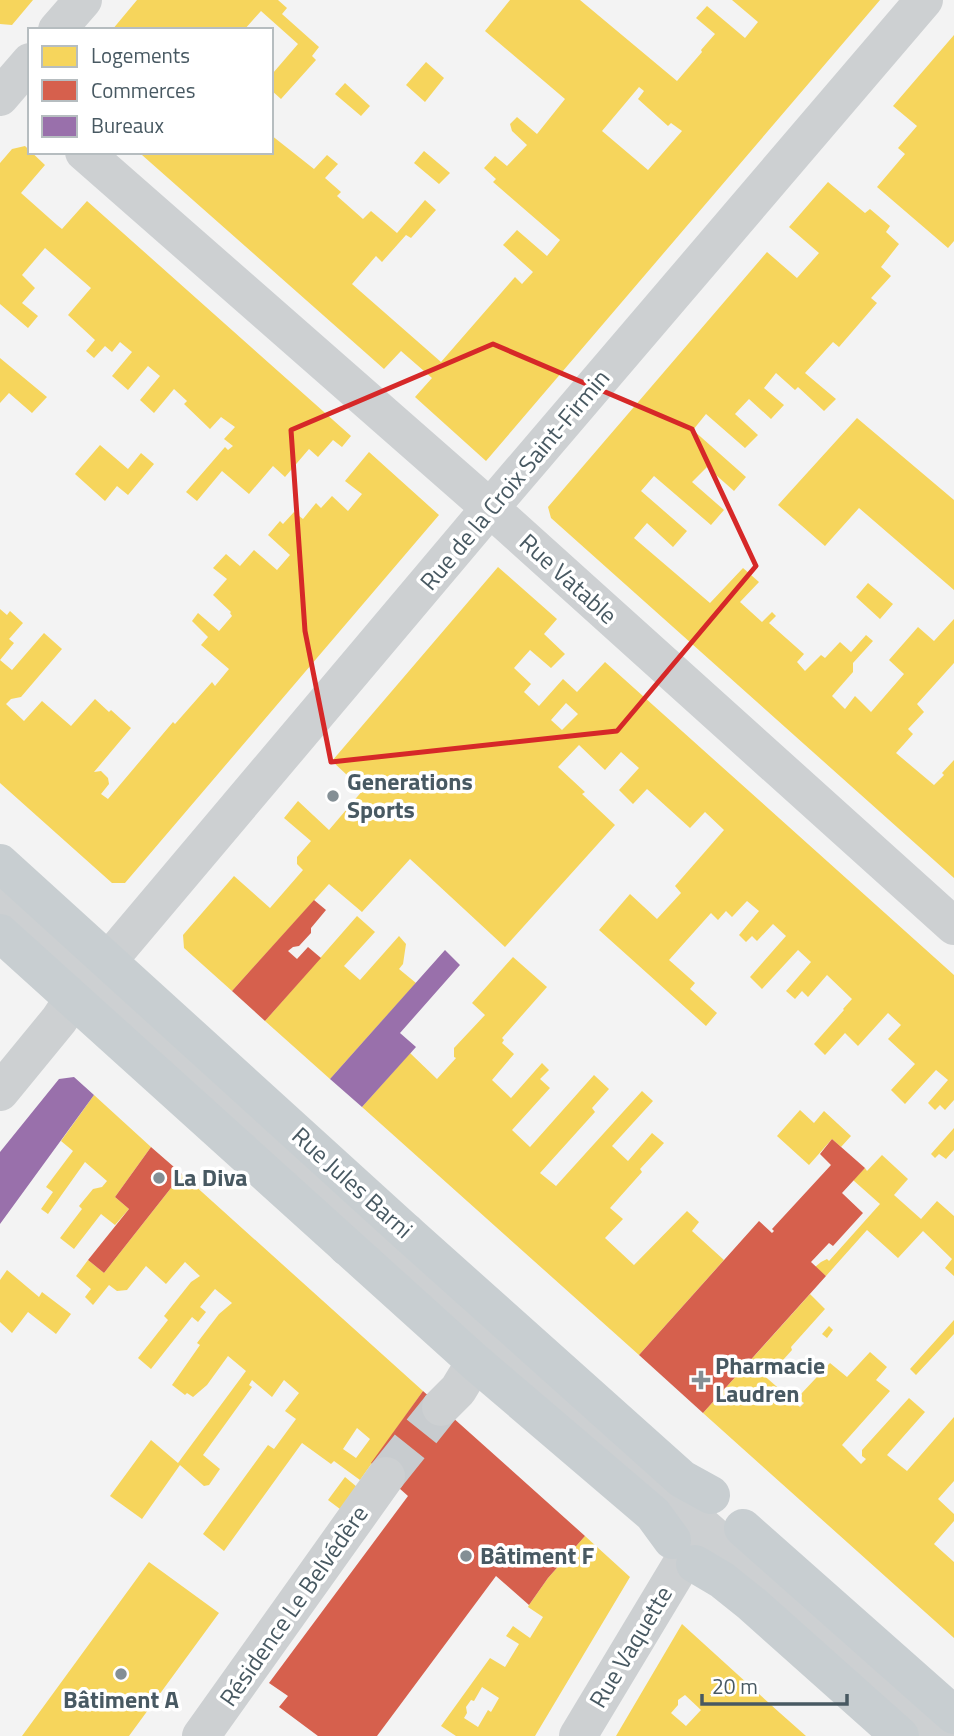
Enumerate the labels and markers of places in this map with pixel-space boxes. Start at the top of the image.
place label: Generations Sports [347,763,473,827]
marker: Generations Sports [325,788,341,804]
place label: La Diva [173,1159,247,1195]
marker: La Diva [151,1170,167,1186]
place label: Pharmacie Laudren [715,1347,825,1411]
marker: Pharmacie Laudren [693,1372,709,1388]
place label: Bâtiment F [480,1537,594,1573]
marker: Bâtiment F [458,1548,474,1564]
marker: Bâtiment A [113,1666,129,1682]
place label: Bâtiment A [63,1681,180,1717]

